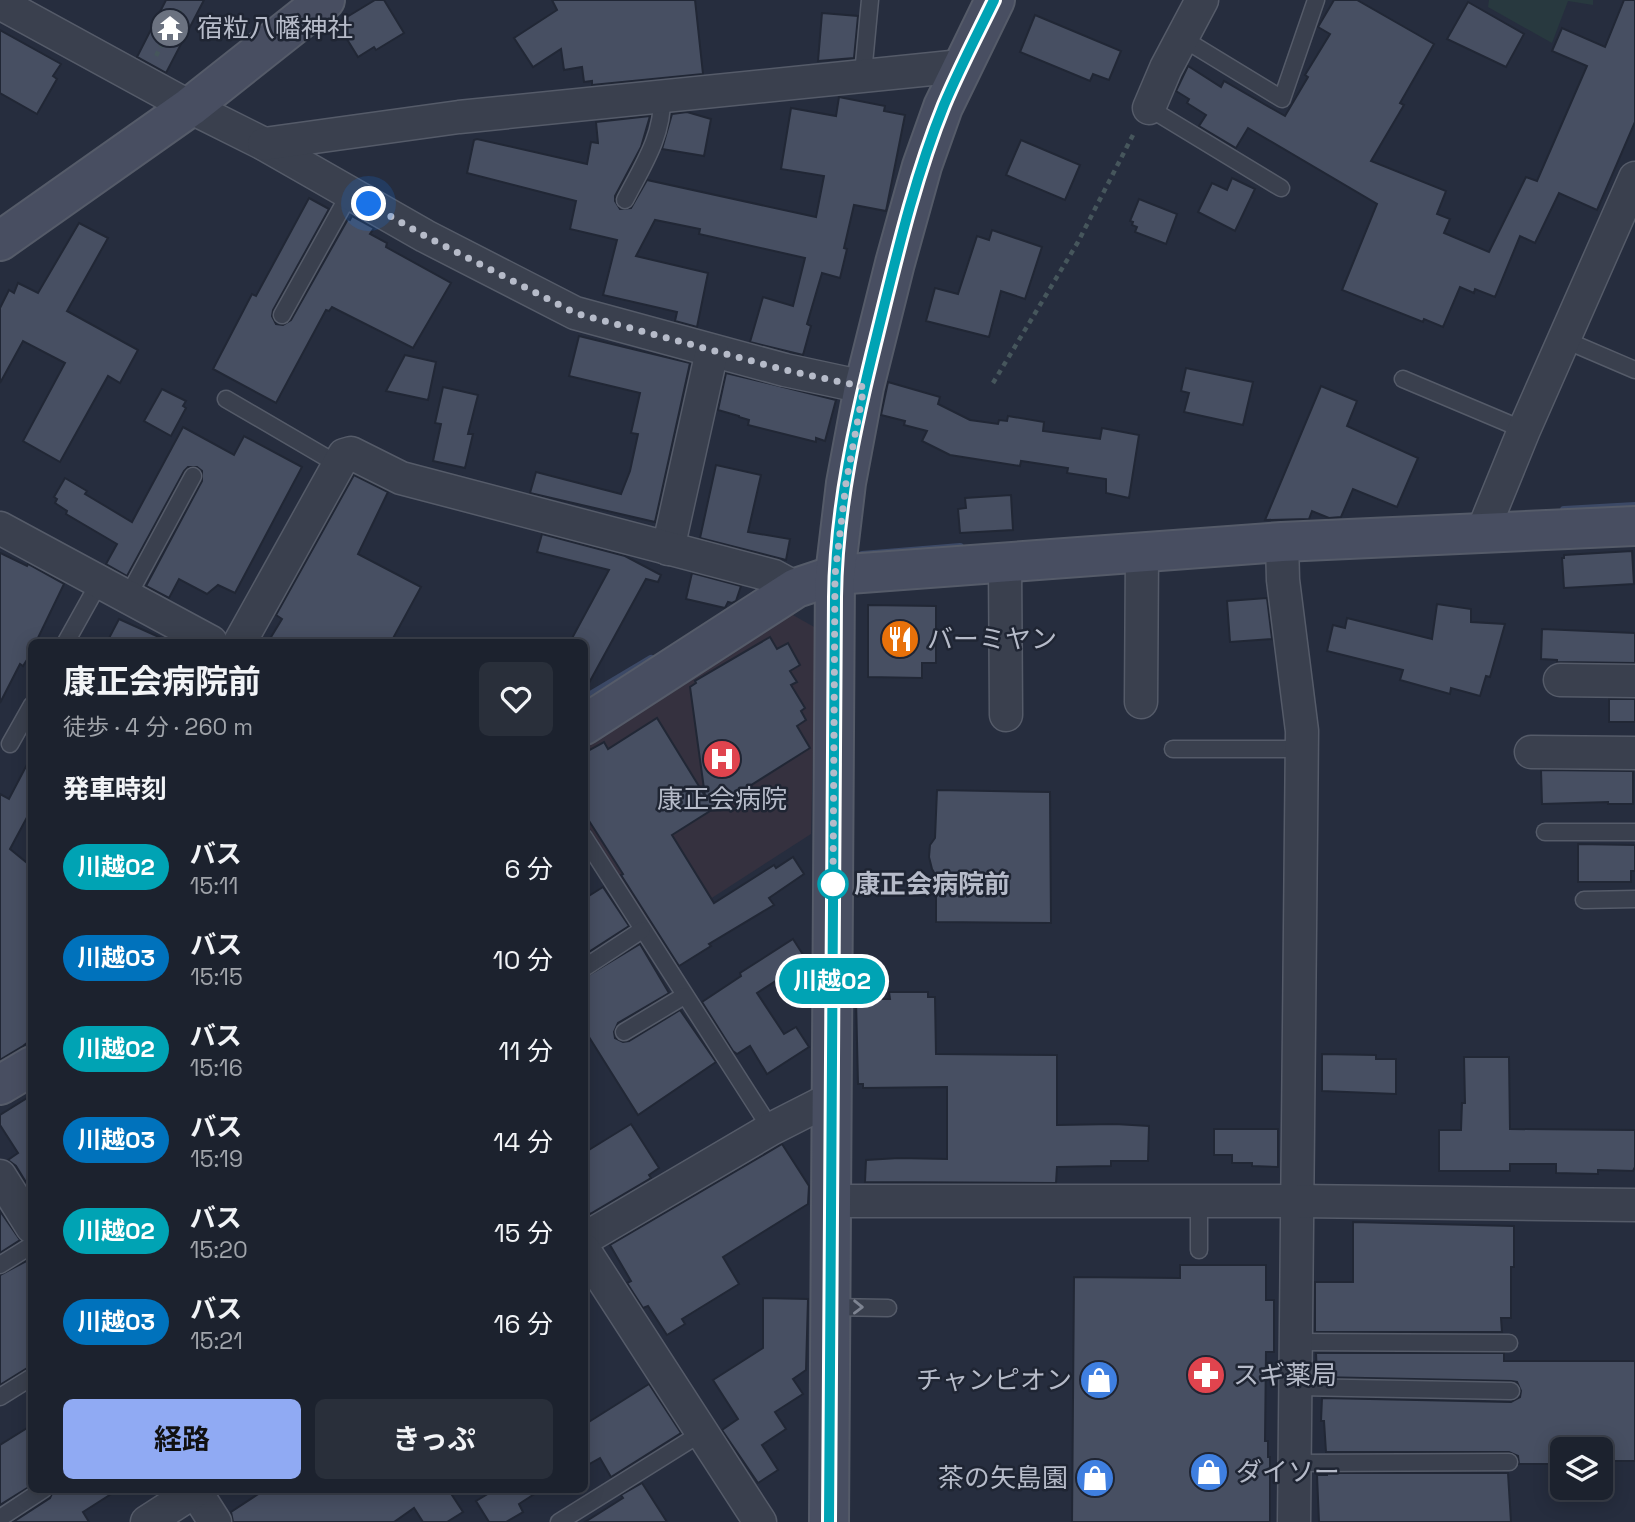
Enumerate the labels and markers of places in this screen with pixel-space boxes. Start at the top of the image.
temple icon: 宿粒八幡神社 [149,7,191,49]
place label: 宿粒八幡神社 [197,11,353,45]
restaurant icon: バーミヤン [879,618,921,660]
place label: バーミヤン [927,622,1057,656]
hospital icon: 康正会病院 [701,738,743,780]
place label: 康正会病院 [657,782,787,816]
place label: 康正会病院前 [854,867,1010,901]
marker: 康正会病院前 [818,869,848,899]
pharmacy icon: スギ薬局 [1185,1354,1227,1396]
place label: スギ薬局 [1233,1358,1337,1392]
shop icon: チャンピオン [1078,1359,1120,1401]
place label: チャンピオン [916,1363,1072,1397]
shop icon: ダイソー [1188,1451,1230,1493]
place label: ダイソー [1236,1455,1340,1489]
shop icon: 茶の矢島園 [1074,1457,1116,1499]
place label: 茶の矢島園 [938,1461,1068,1495]

